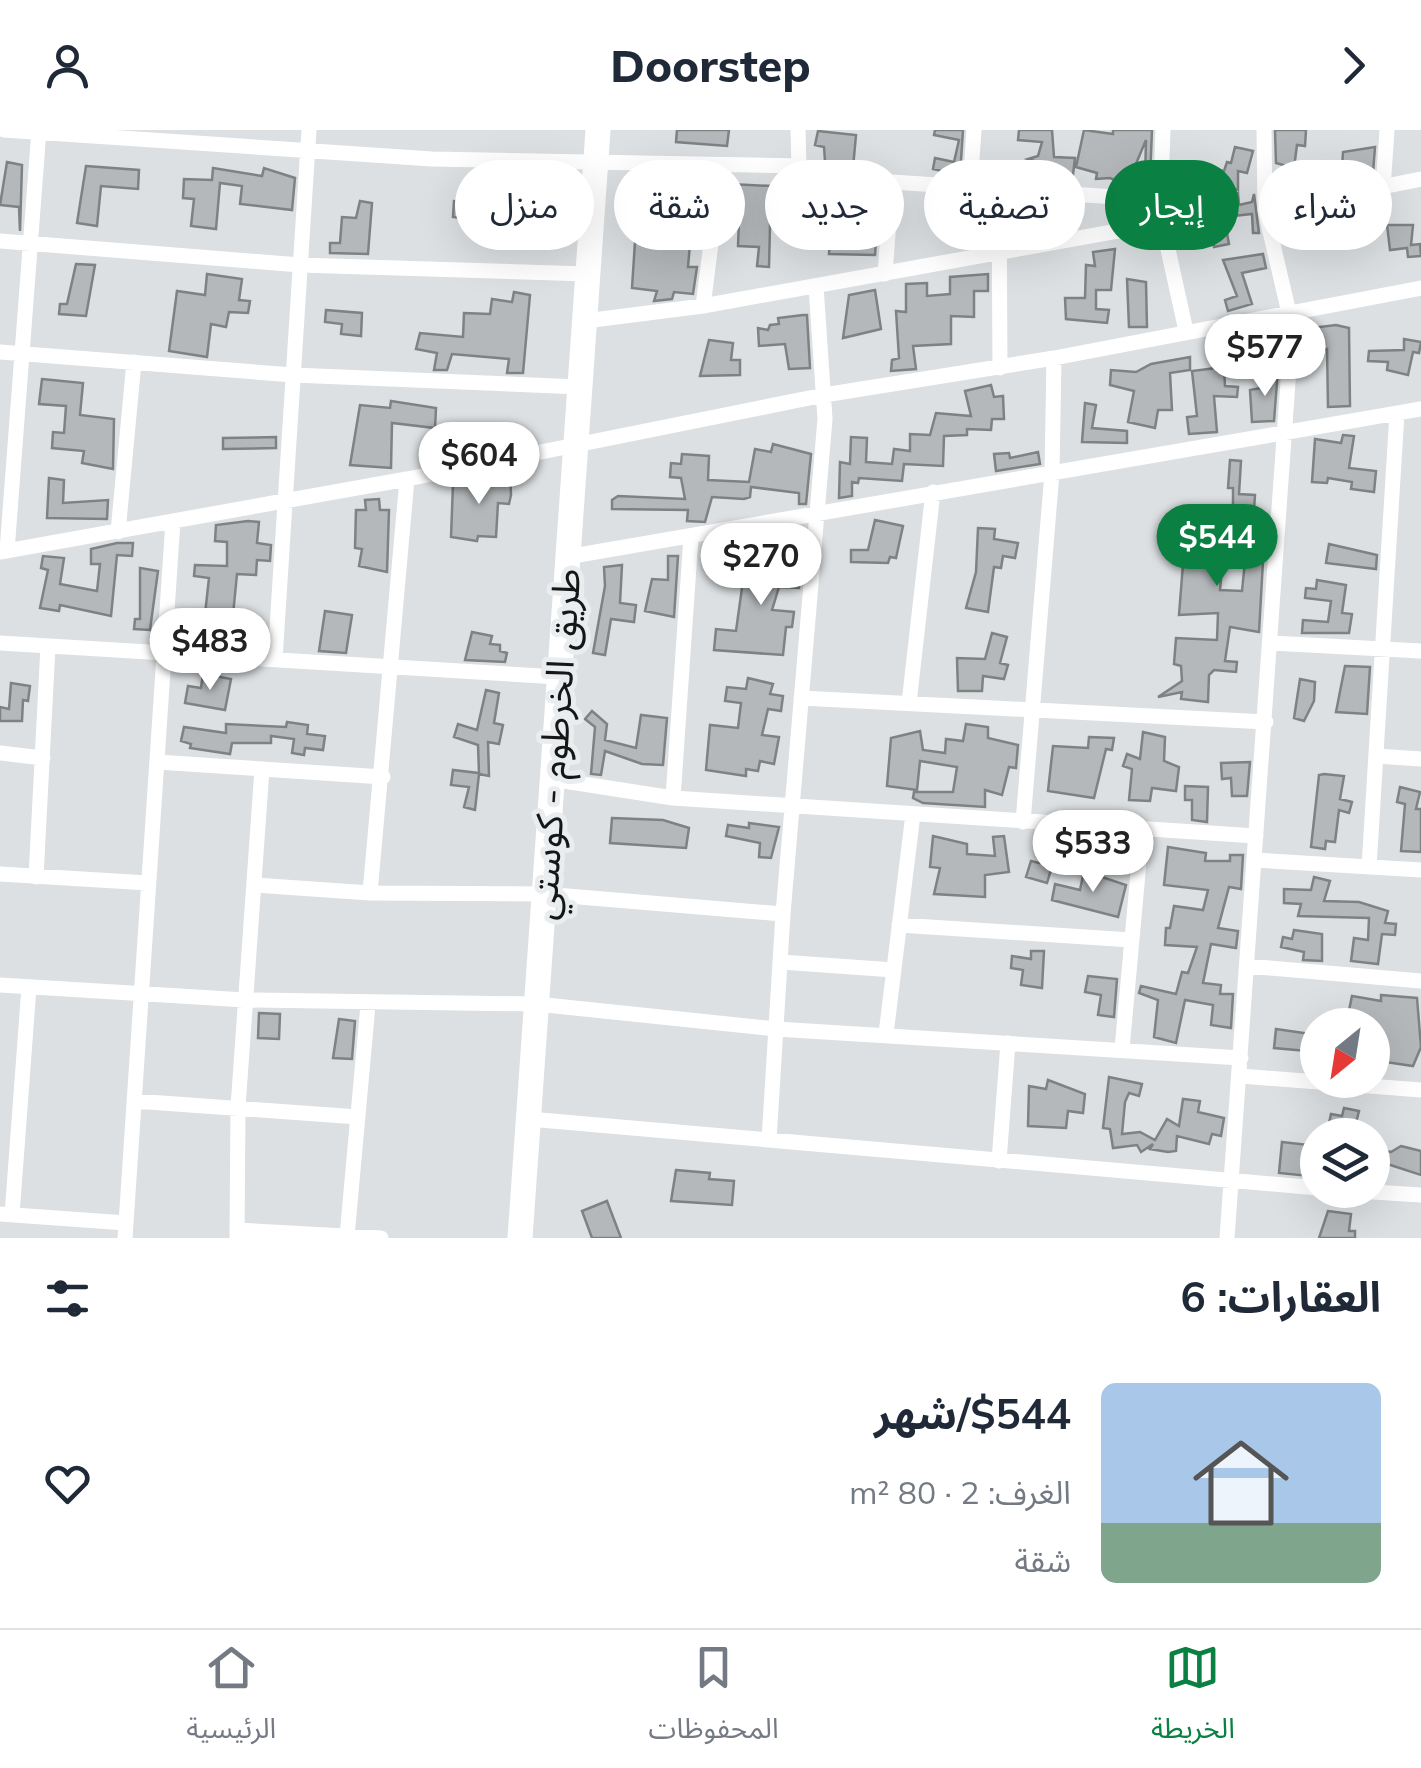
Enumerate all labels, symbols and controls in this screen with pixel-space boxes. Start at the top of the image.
text: Doorstep [610,37,811,93]
icon: person [40,38,95,93]
icon: forward [1326,38,1381,93]
chip: منزل [455,160,594,250]
chip: شقة [614,160,745,250]
chip: جديد [765,160,904,250]
chip: تصفية [924,160,1085,250]
chip: إيجار [1105,160,1239,250]
chip: شراء [1259,160,1392,250]
pin: $577 [1206,314,1324,399]
text: $577 [1227,326,1303,366]
pin: $604 [420,422,538,507]
text: $604 [441,434,517,474]
pin: $544 [1158,504,1276,589]
text: $544 [1179,516,1255,556]
pin: $270 [702,523,820,608]
text: $270 [723,535,799,575]
street label: طريق الخرطوم - كوستي [518,567,596,922]
pin: $483 [151,608,269,693]
text: $483 [172,620,248,660]
pin: $533 [1034,810,1152,895]
text: $533 [1055,822,1131,862]
north arrow [1300,1008,1390,1098]
map controls [1300,1008,1390,1208]
button: layers [1300,1118,1390,1208]
text: العقارات: 6 [1181,1270,1381,1323]
icon: filters [40,1271,95,1326]
text: $544/شهر [874,1387,1071,1440]
icon: home [1181,1423,1301,1543]
icon: heart [40,1456,95,1511]
text: الغرف: 2 · 80 m² [849,1472,1071,1512]
text: شقة [1015,1540,1071,1580]
tab: الرئيسية [186,1640,276,1759]
tab: المحفوظات [649,1640,779,1759]
tab: الخريطة [1151,1640,1235,1759]

